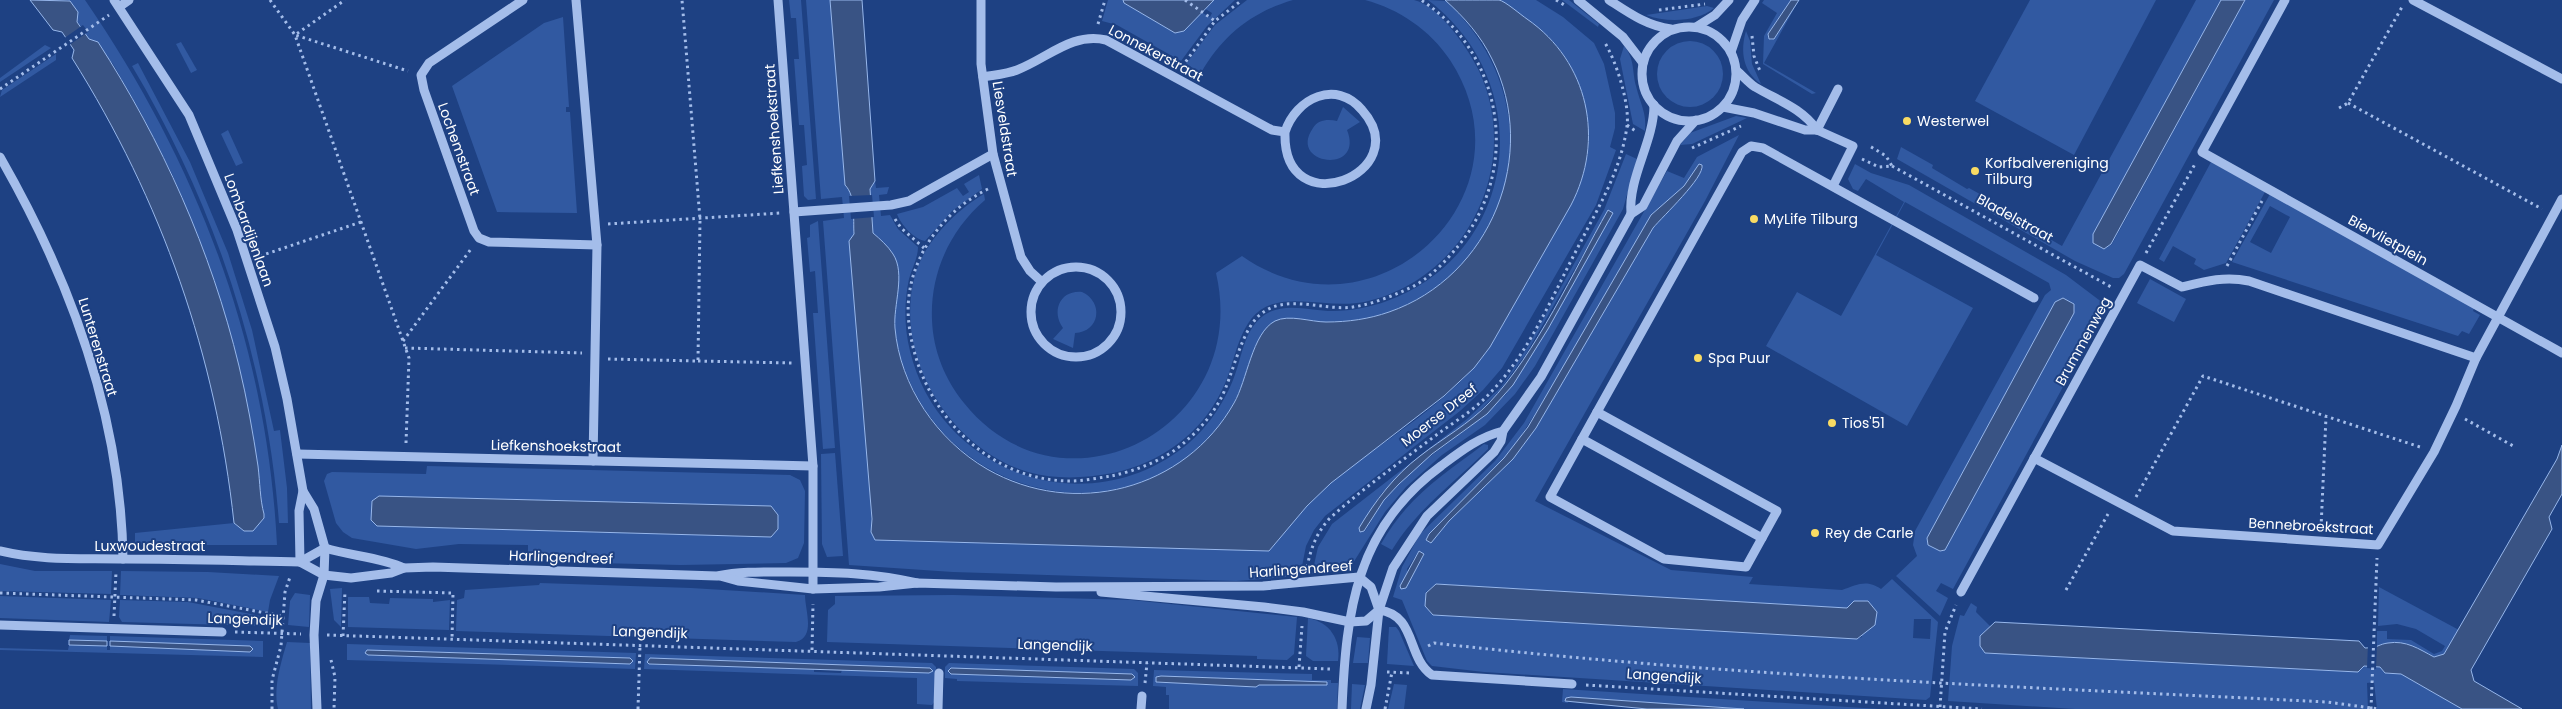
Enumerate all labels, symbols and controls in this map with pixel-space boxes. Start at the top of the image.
street label: Lonnekerstraat [1105,20,1207,86]
street label: Liefkenshoekstraat [759,63,789,195]
street label: Liesveldstraat [988,80,1022,178]
street label: Lochemstraat [433,100,485,198]
place label: Westerwel [1917,111,1989,131]
marker: Westerwel [1901,115,1913,127]
place label: Korfbalvereniging Tilburg [1985,153,2109,189]
marker: Korfbalvereniging Tilburg [1969,165,1981,177]
street label: Lombardijenlaan [219,171,279,289]
street label: Bladelstraat [1973,189,2057,247]
place label: MyLife Tilburg [1764,209,1858,229]
street label: Biervlietplein [2344,210,2432,270]
marker: MyLife Tilburg [1748,213,1760,225]
street label: Brummenweg [2050,293,2116,389]
street label: Lunterenstraat [73,295,123,399]
place label: Spa Puur [1708,348,1770,368]
marker: Spa Puur [1692,352,1704,364]
street label: Moerse Dreef [1397,379,1482,451]
place label: Tios'51 [1842,413,1885,433]
marker: Tios'51 [1826,417,1838,429]
street label: Liefkenshoekstraat [491,435,621,457]
street label: Bennebroekstraat [2248,513,2374,539]
place label: Rey de Carle [1825,523,1914,543]
marker: Rey de Carle [1809,527,1821,539]
street label: Luxwoudestraat [95,536,205,556]
street label: Harlingendreef [509,545,614,569]
street label: Harlingendreef [1248,555,1354,583]
street label: Langendijk [207,608,284,630]
street label: Langendijk [612,621,689,643]
street label: Langendijk [1017,634,1094,656]
street label: Langendijk [1626,663,1703,689]

